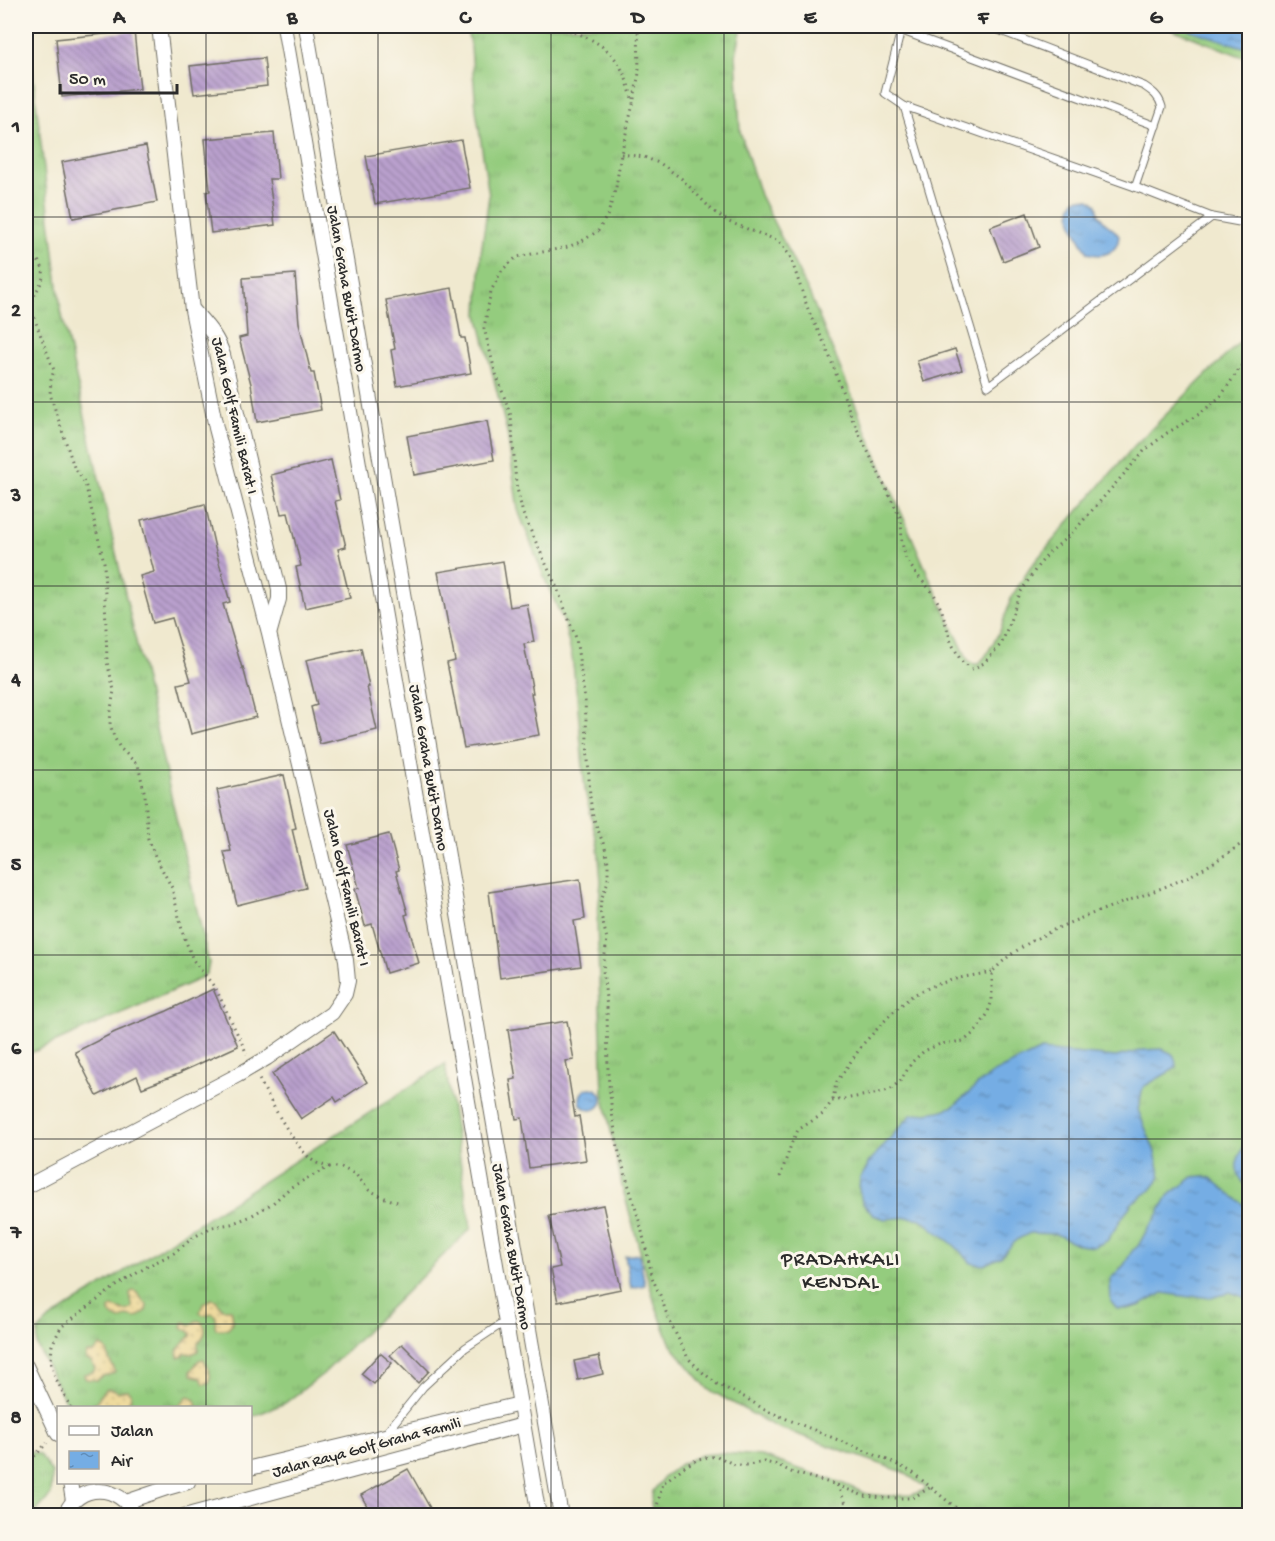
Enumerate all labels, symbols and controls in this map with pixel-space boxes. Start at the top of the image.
text: A [112,8,127,31]
text: B [286,8,298,31]
text: C [459,8,473,31]
text: D [629,8,645,31]
text: E [804,8,818,31]
text: F [977,8,990,31]
text: G [1150,8,1164,31]
scale bar [60,57,177,95]
text: 50 m [69,70,106,91]
text: 1 [11,117,20,140]
street label: Jalan Graha Bukit Darmo [321,204,369,374]
text: 2 [11,301,21,324]
street label: Jalan Golf Famili Barat I [206,336,260,496]
text: 3 [10,486,21,509]
text: 4 [10,670,21,693]
street label: Jalan Graha Bukit Darmo [403,683,451,853]
street label: Jalan Golf Famili Barat I [318,808,372,968]
text: 5 [11,855,22,878]
text: 6 [11,1039,22,1062]
street label: Jalan Graha Bukit Darmo [486,1162,534,1332]
text: 7 [10,1223,23,1246]
district label: PRADAHKALI KENDAL [780,1250,901,1296]
legend [57,1406,252,1484]
text: 8 [11,1408,22,1431]
street label: Jalan Raya Golf Graha Famili [271,1415,463,1483]
text: Jalan [111,1422,153,1443]
text: Air [111,1452,134,1473]

